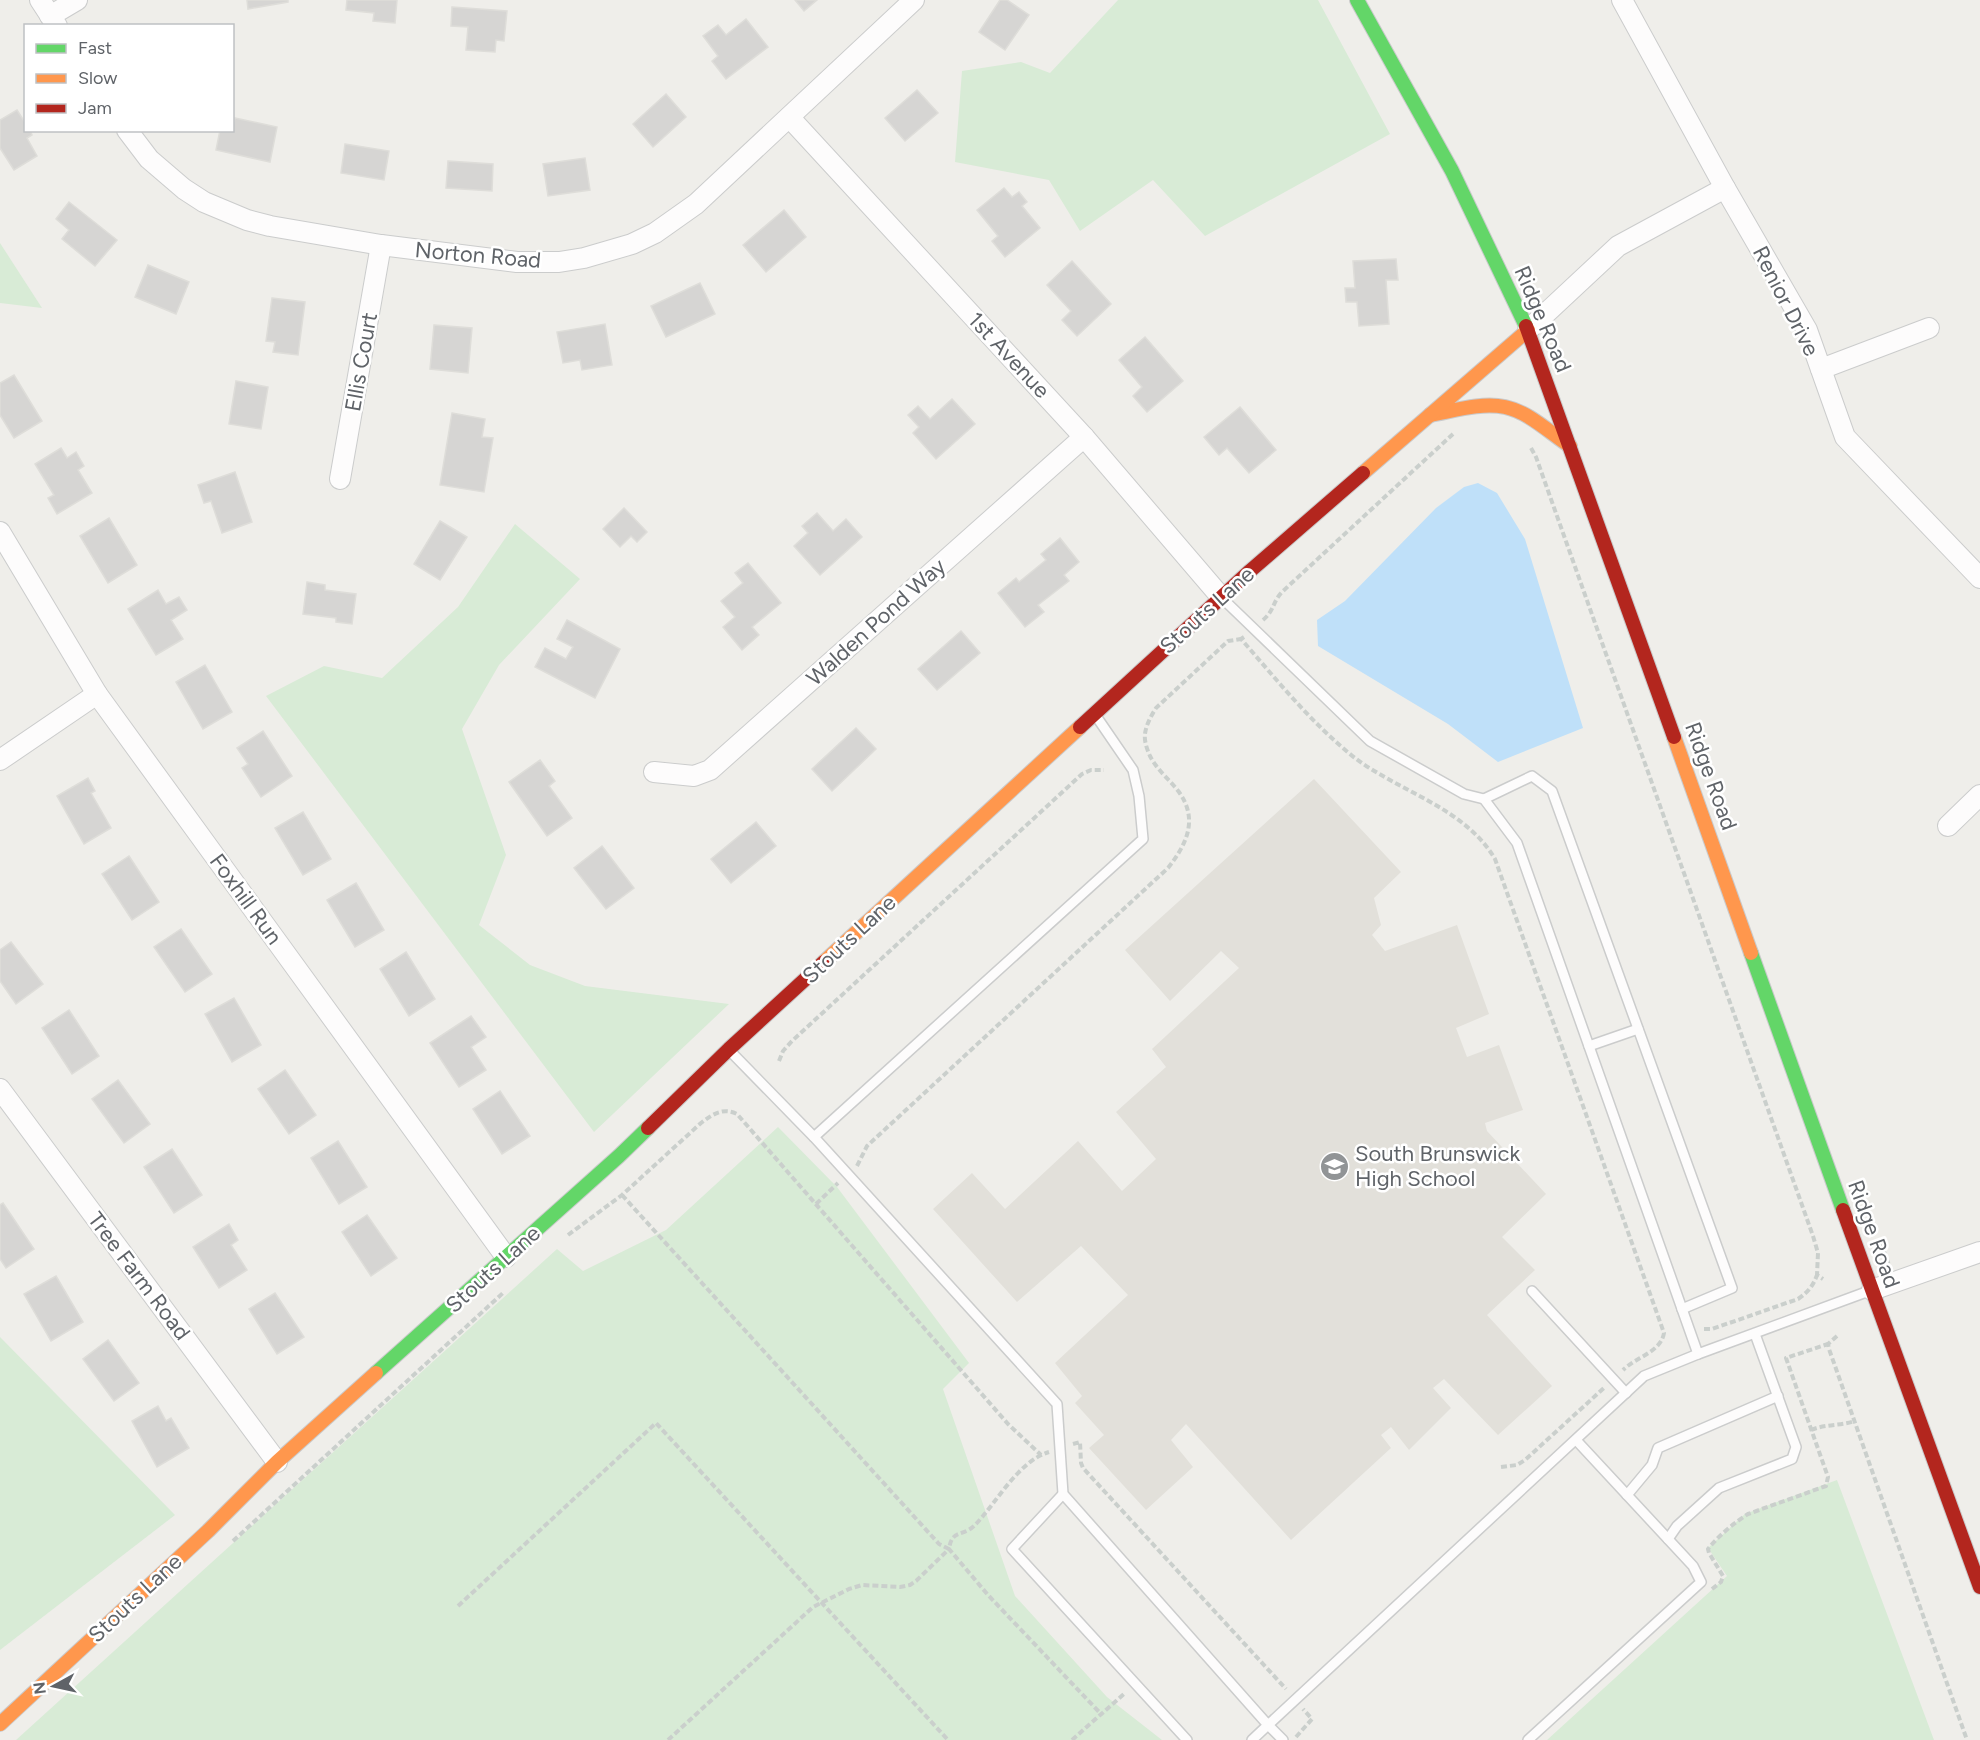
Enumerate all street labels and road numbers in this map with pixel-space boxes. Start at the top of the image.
street label: Norton Road [414,236,542,274]
street label: Renior Drive [1747,242,1825,360]
street label: Ridge Road [1509,262,1577,376]
street label: 1st Avenue [962,306,1056,404]
street label: Ellis Court [339,310,383,414]
street label: Walden Pond Way [801,552,951,691]
street label: Stouts Lane [1154,561,1260,659]
street label: Ridge Road [1679,718,1743,834]
street label: Foxhill Run [204,848,288,950]
street label: Stouts Lane [797,889,901,989]
street label: Ridge Road [1842,1176,1906,1292]
street label: Tree Farm Road [82,1207,196,1345]
street label: Stouts Lane [440,1220,546,1318]
street label: Stouts Lane [83,1548,187,1648]

